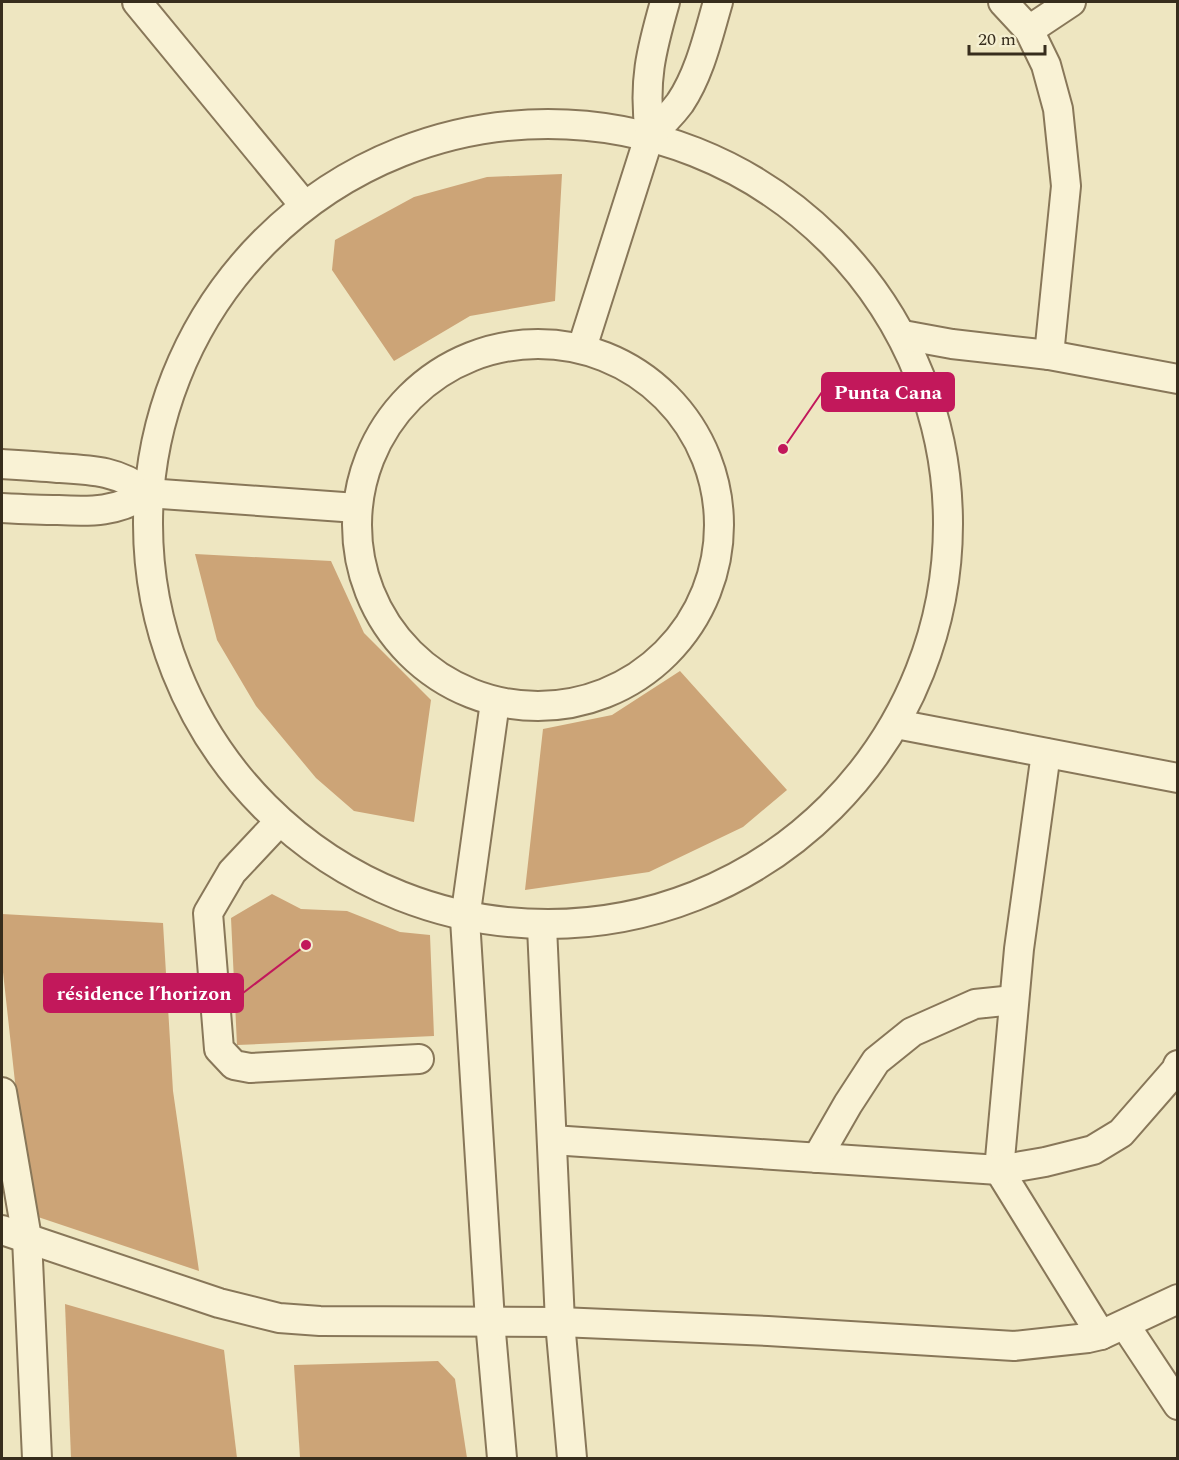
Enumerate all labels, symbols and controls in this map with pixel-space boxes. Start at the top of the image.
scale bar [969,18,1046,56]
text: 20 m [978,26,1016,53]
callout: Punta Cana [822,373,954,411]
text: Punta Cana [834,378,943,408]
callout: résidence l’horizon [44,974,243,1012]
text: résidence l’horizon [56,979,232,1009]

